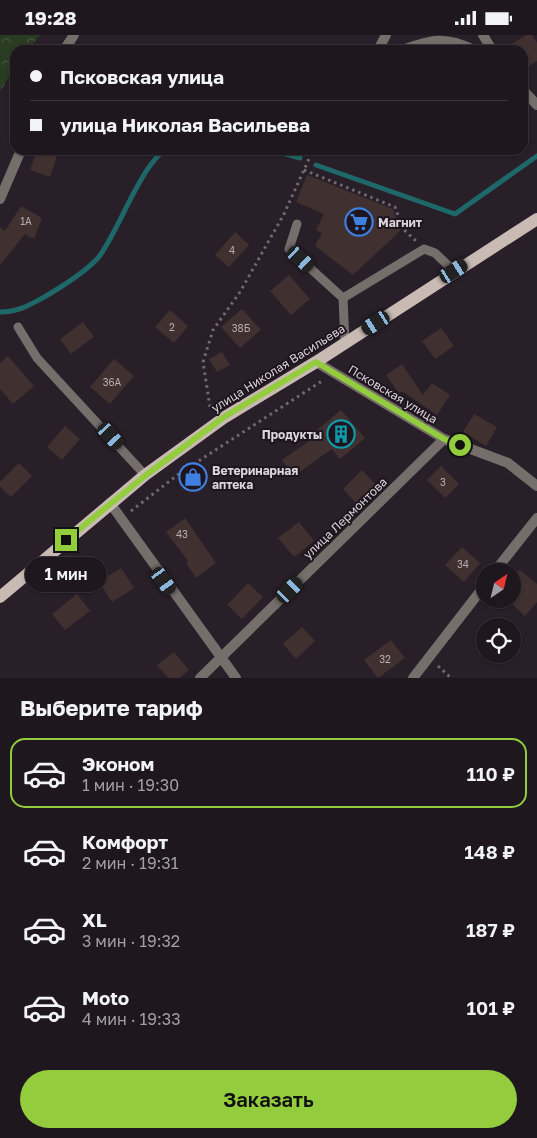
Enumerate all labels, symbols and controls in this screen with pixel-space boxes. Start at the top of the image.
text: 19:28 [25,6,77,29]
text: Псковская улица [60,65,224,88]
text: улица Николая Васильева [60,113,310,136]
supermarket icon: Магнит [344,207,374,237]
house number: 1А [20,215,32,227]
place label: Магнит [378,215,422,230]
car [284,243,317,275]
house number: 4 [229,244,235,256]
car [437,257,470,285]
car [359,309,392,337]
house number: 2 [169,321,175,333]
street label: улица Николая Васильева [208,321,348,415]
house number: 38Б [232,322,251,334]
street label: Псковская улица [346,361,440,427]
house number: 36А [103,376,122,388]
building icon: Продукты [326,419,356,449]
car [95,420,126,452]
place label: Продукты [262,427,322,442]
route start [449,434,471,456]
shop icon: Ветеринарная аптека [178,462,208,492]
place label: Ветеринарная аптека [212,463,298,492]
street label: улица Лермонтова [300,474,390,562]
house number: 3 [440,476,446,488]
house number: 43 [176,528,188,540]
route end [55,529,77,551]
callout: 1 мин [25,557,107,593]
house number: 34 [457,558,469,570]
north arrow [476,563,521,607]
map controls [476,563,521,663]
text: 1 мин [44,564,88,584]
car [149,564,178,598]
car [273,574,306,606]
button: locate [476,618,521,663]
house number: 32 [379,653,391,665]
text: Выберите тариф [20,694,203,721]
icon: car [22,751,67,796]
text: Эконом [82,752,154,775]
text: 110 ₽ [466,762,515,785]
text: 1 мин · 19:30 [82,775,179,795]
icon: car [22,829,67,874]
text: Комфорт [82,830,168,853]
text: 148 ₽ [464,840,515,863]
text: 2 мин · 19:31 [82,853,178,873]
icon: car [22,907,67,952]
text: XL [82,908,107,931]
text: 187 ₽ [466,918,515,941]
text: 3 мин · 19:32 [82,931,180,951]
icon: car [22,985,67,1030]
text: Moto [82,986,129,1009]
text: 101 ₽ [466,996,515,1019]
text: 4 мин · 19:33 [82,1009,181,1029]
button: Заказать [20,1070,517,1128]

